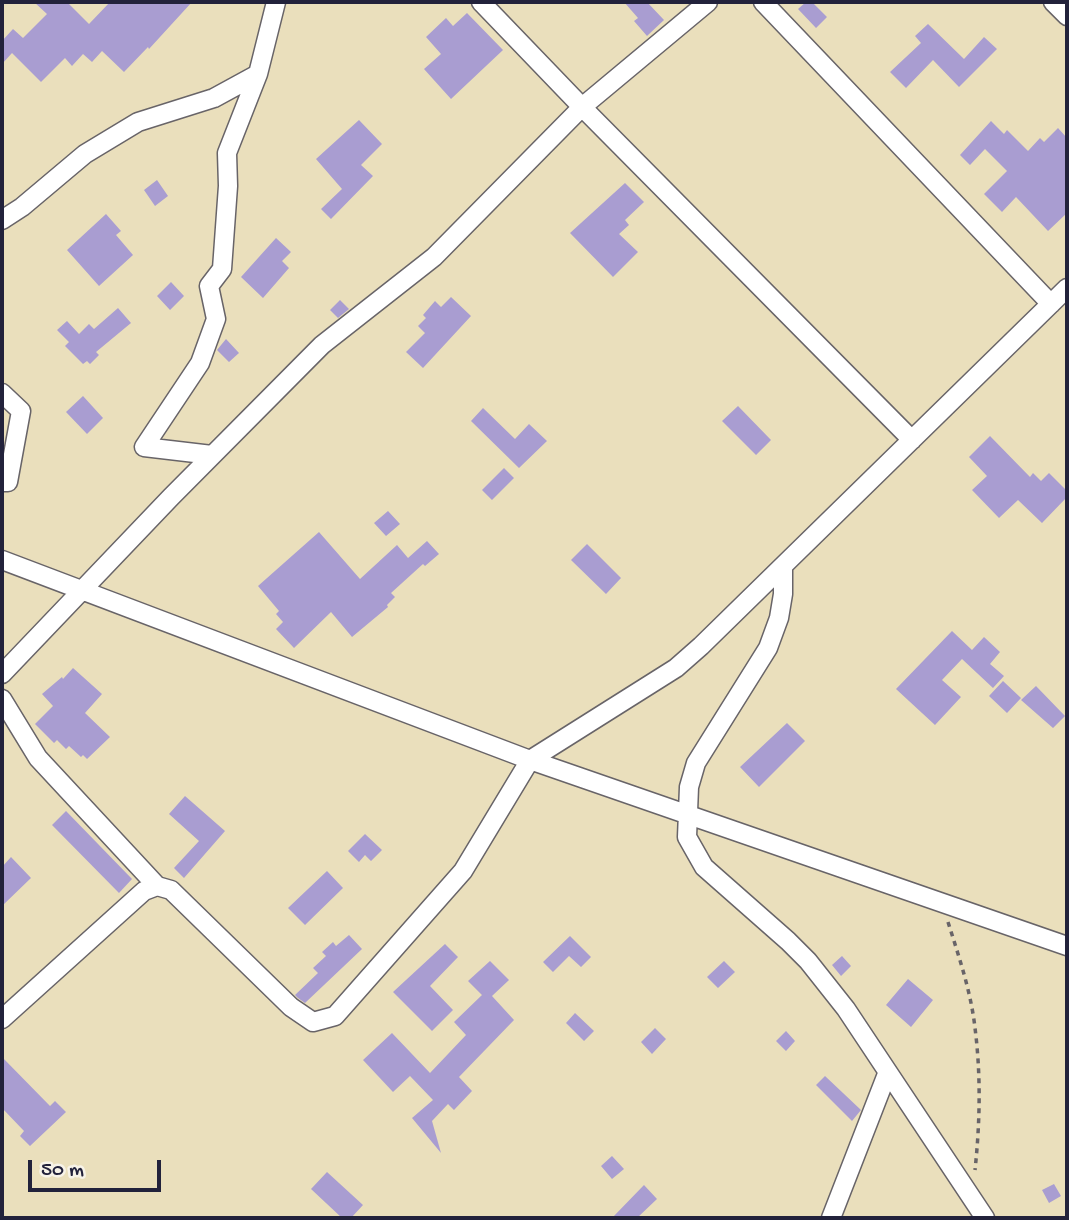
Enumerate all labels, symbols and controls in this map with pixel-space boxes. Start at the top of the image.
scale bar [32,1146,164,1190]
text: 50 m [41,1159,84,1184]

